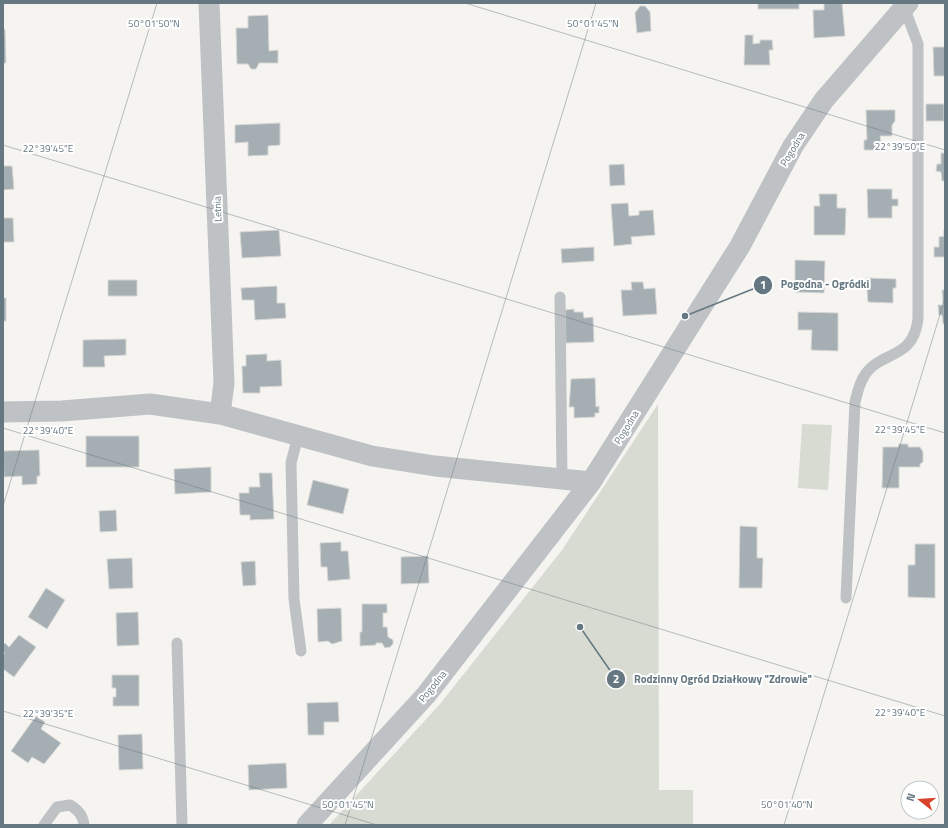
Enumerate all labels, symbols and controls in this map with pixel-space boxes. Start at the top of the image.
text: 50°01'50"N [128,16,180,31]
text: 50°01'45"N [567,16,619,31]
street label: Pogodna [776,129,808,169]
text: 22°39'50"E [875,139,926,154]
text: 22°39'45"E [23,141,74,156]
street label: Letnia [210,196,225,222]
callout: Pogodna - Ogródki [753,273,878,296]
text: 1 [760,275,766,294]
text: Pogodna - Ogródki [781,276,869,292]
street label: Pogodna [610,407,643,447]
text: 22°39'45"E [875,422,926,437]
text: 22°39'40"E [23,423,74,438]
street label: Pogodna [415,667,450,706]
callout: Rodzinny Ogród Działkowy "Zdrowie" [606,667,820,690]
text: 2 [613,669,619,688]
text: Rodzinny Ogród Działkowy "Zdrowie" [634,671,812,687]
text: 22°39'40"E [875,705,926,720]
text: 22°39'35"E [23,706,74,721]
north arrow [900,780,940,820]
text: N [902,791,919,803]
text: 50°01'45"N [322,797,374,812]
text: 50°01'40"N [761,797,813,812]

